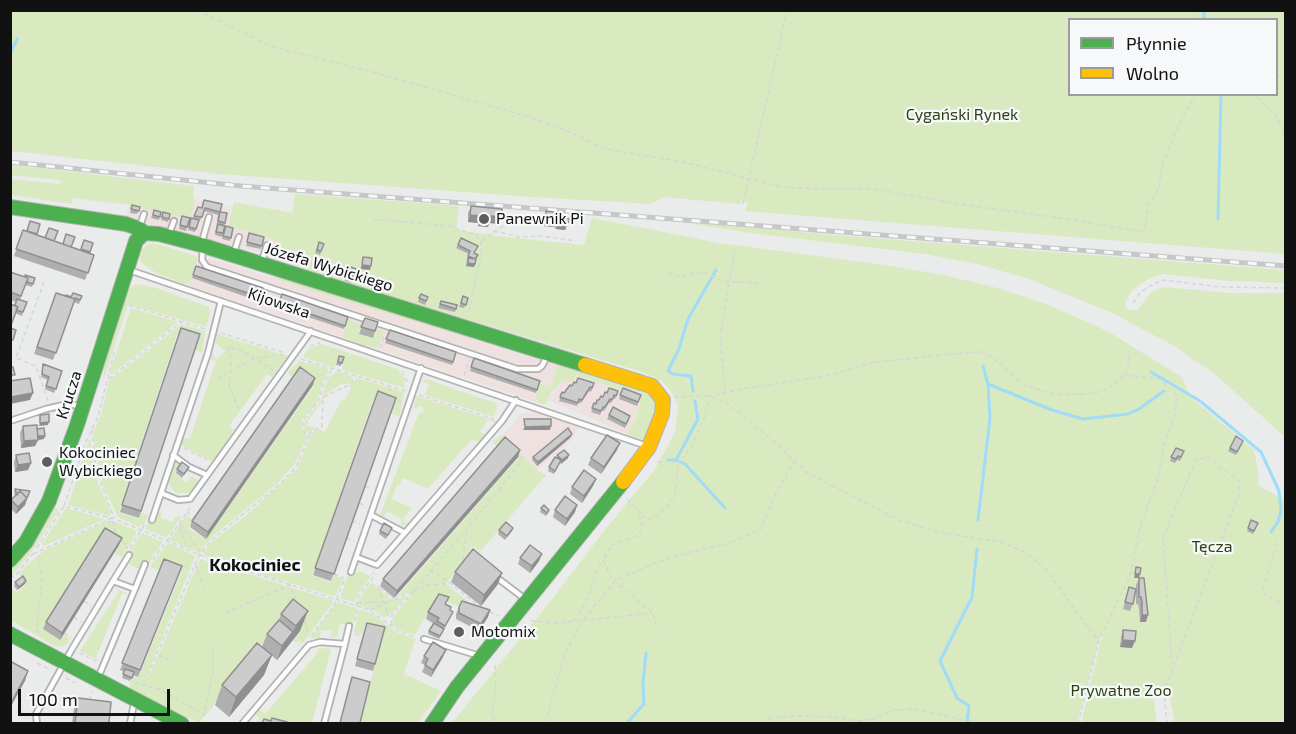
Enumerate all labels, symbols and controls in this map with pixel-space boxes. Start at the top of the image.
legend [1068,18,1278,96]
text: Płynnie [1126,32,1187,54]
text: Wolno [1126,62,1179,84]
park label: Cygański Rynek [906,105,1018,125]
place label: Panewnik Pi [496,209,584,229]
marker: Panewnik Pi [477,212,491,226]
street label: Józefa Wybickiego [263,238,395,296]
street label: Kijowska [245,283,313,323]
street label: Krucza [52,368,86,422]
place label: Kokociniec Wybickiego [59,443,142,481]
marker: Kokociniec Wybickiego [40,455,54,469]
park label: Tęcza [1192,537,1232,557]
district label: Kokociniec [209,554,301,576]
place label: Motomix [471,622,536,642]
marker: Motomix [452,625,466,639]
scale bar [21,677,172,715]
park label: Prywatne Zoo [1070,681,1172,701]
text: 100 m [29,688,78,710]

